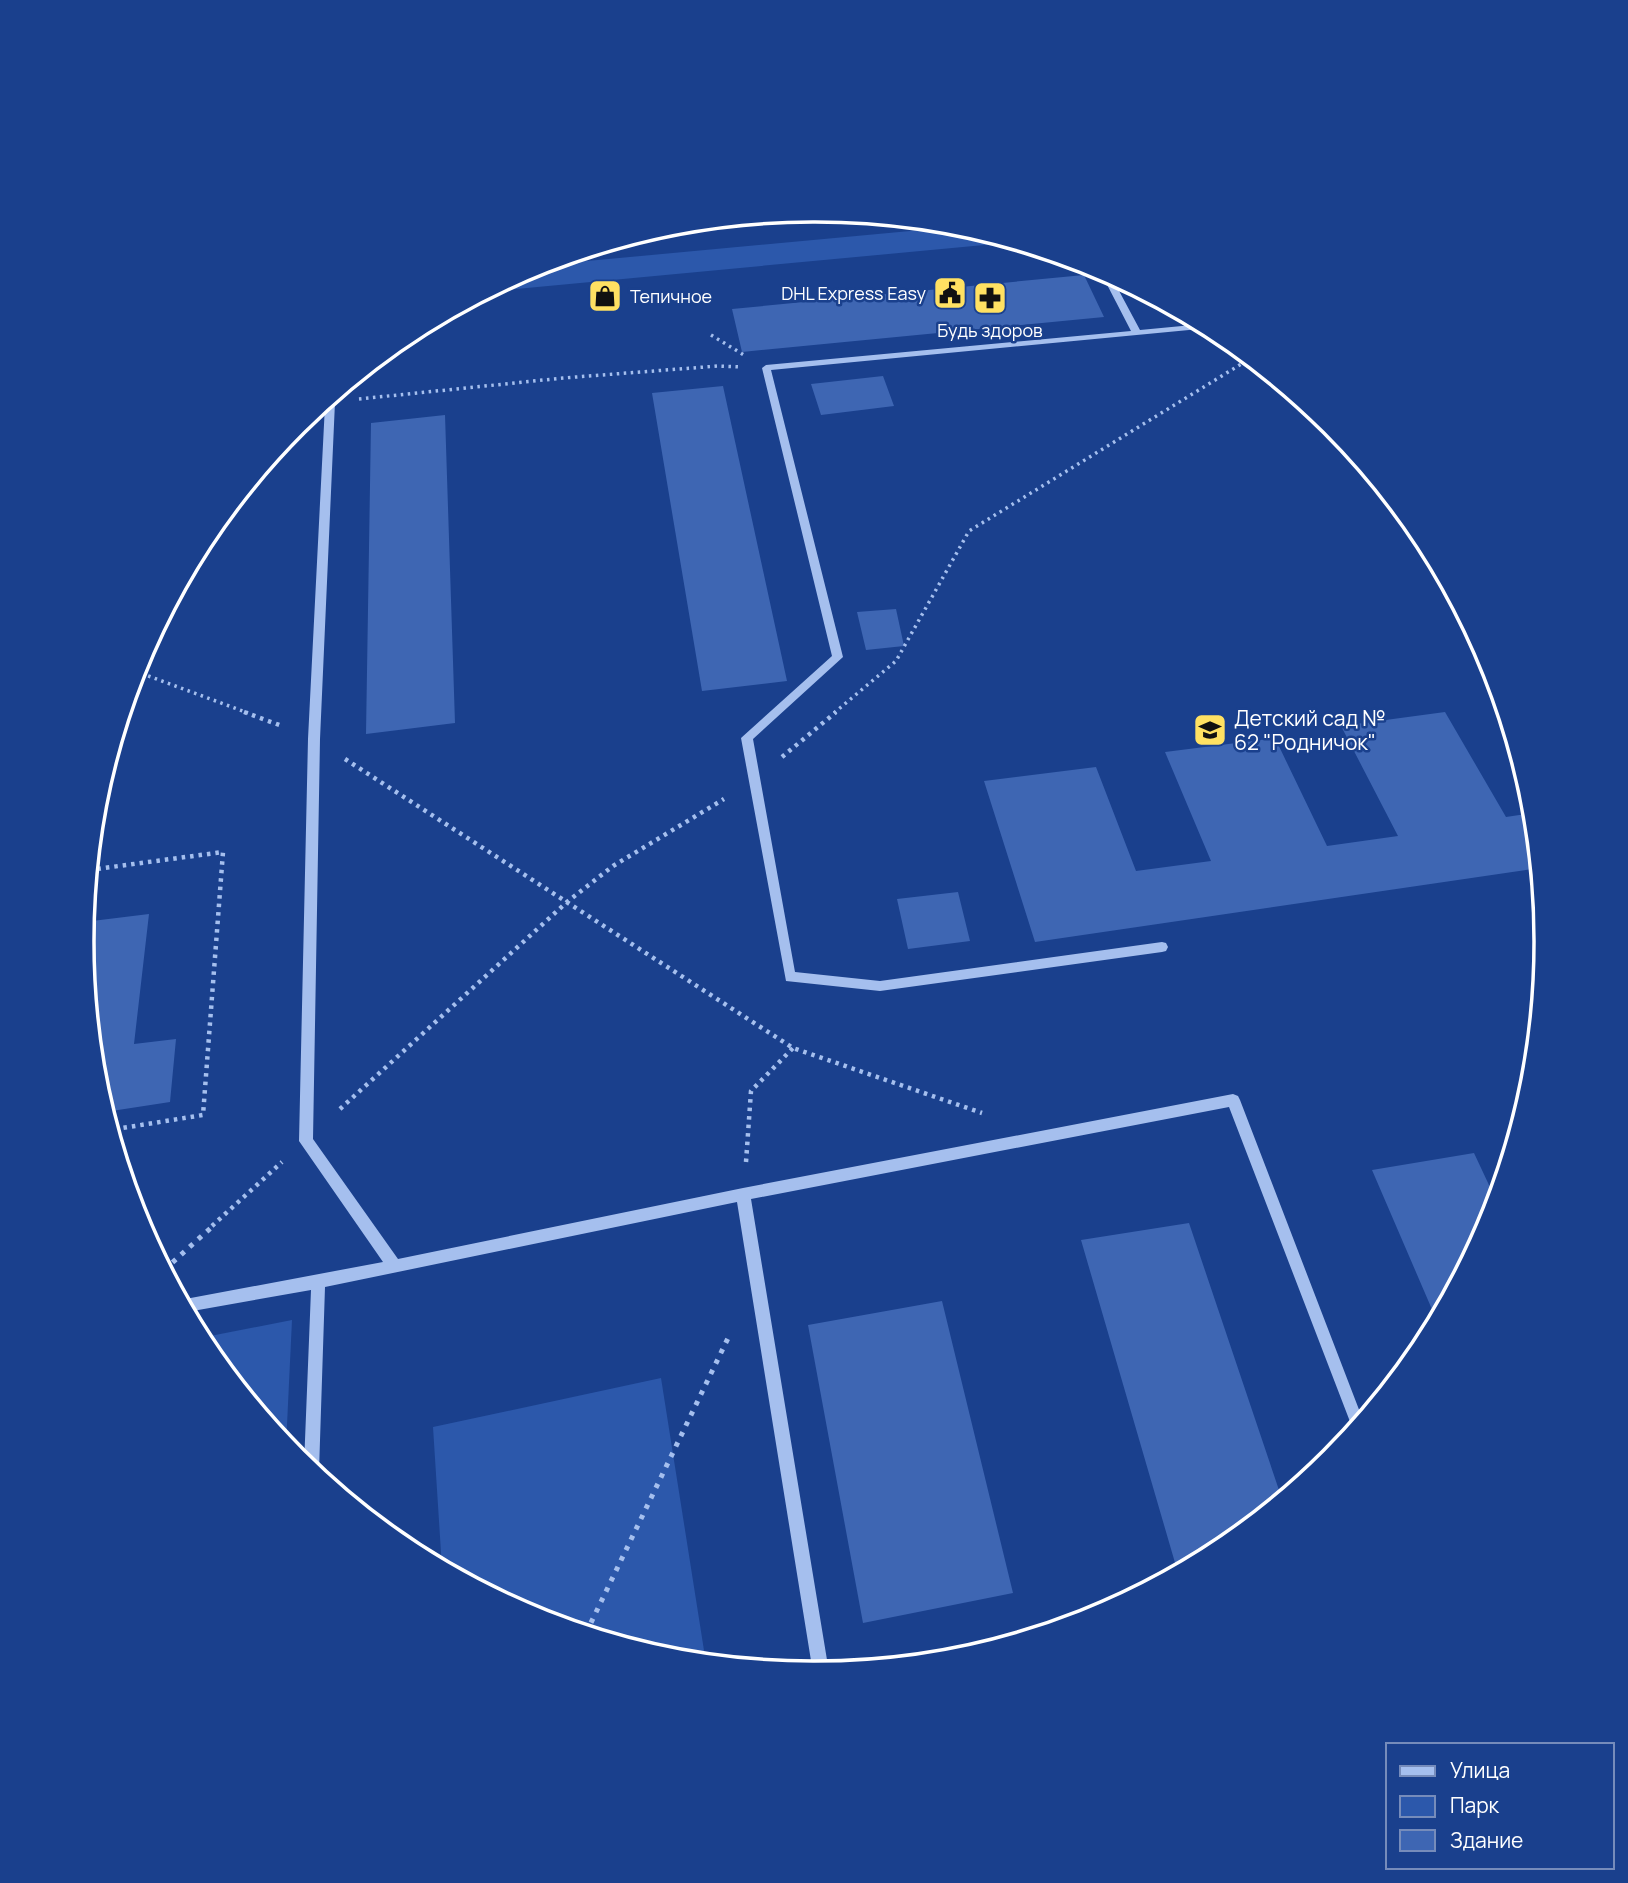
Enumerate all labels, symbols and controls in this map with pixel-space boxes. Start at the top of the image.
public building icon: DHL Express Easy [931,274,969,312]
shop icon: Тепичное [586,277,624,315]
pharmacy icon: Будь здоров [971,279,1009,317]
place label: DHL Express Easy [781,281,927,305]
place label: Тепичное [630,284,712,308]
place label: Будь здоров [937,318,1043,342]
place label: Детский сад № 62 "Родничок" [1234,704,1385,756]
school or university icon: Детский сад № 62 "Родничок" [1191,711,1229,749]
legend [1386,1743,1614,1869]
text: Улица [1450,1756,1510,1784]
text: Парк [1450,1791,1500,1819]
text: Здание [1450,1826,1523,1854]

